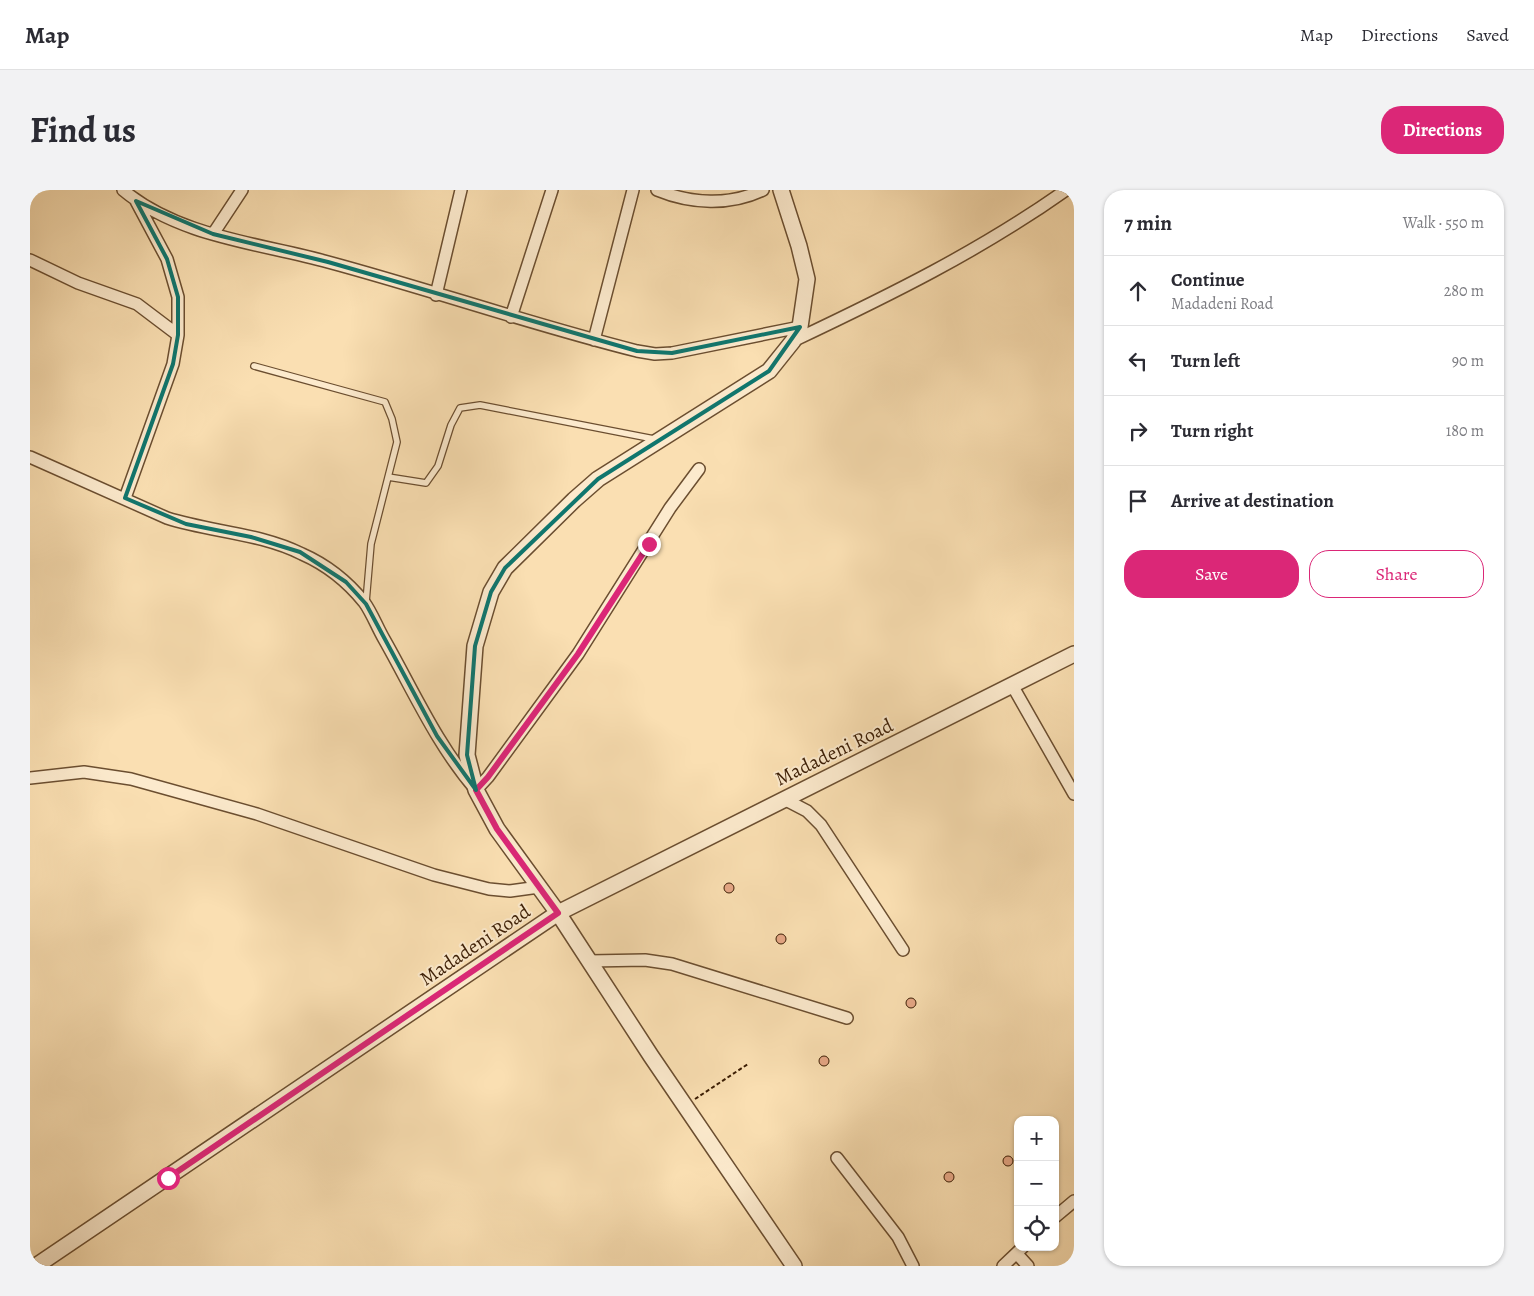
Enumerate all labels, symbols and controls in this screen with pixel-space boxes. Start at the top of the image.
text: Map [25,19,69,51]
text: Map [1300,23,1333,47]
text: Directions [1361,23,1438,47]
text: Saved [1466,23,1509,47]
text: Find us [30,106,136,154]
button: Directions [1381,106,1504,154]
text: 7 min [1124,209,1172,237]
text: Walk · 550 m [1403,212,1484,234]
text: Continue [1171,267,1245,293]
icon: ahead [1124,277,1152,305]
text: 280 m [1444,280,1484,302]
text: Madadeni Road [1171,293,1273,315]
icon: left [1124,347,1152,375]
text: Turn left [1171,348,1240,374]
text: 90 m [1452,350,1484,372]
icon: right [1124,417,1152,445]
text: Turn right [1171,418,1253,444]
text: 180 m [1446,420,1484,442]
icon: arrive [1124,487,1152,515]
text: Arrive at destination [1171,488,1334,514]
route end [638,533,661,556]
button: Save [1124,550,1299,598]
button: Share [1309,550,1484,598]
street label: Madadeni Road [771,712,898,792]
street label: Madadeni Road [414,898,536,992]
map controls [1014,1116,1059,1251]
button: + [1014,1116,1059,1161]
button: − [1014,1161,1059,1206]
route start [157,1167,180,1190]
button: locate [1014,1206,1059,1251]

